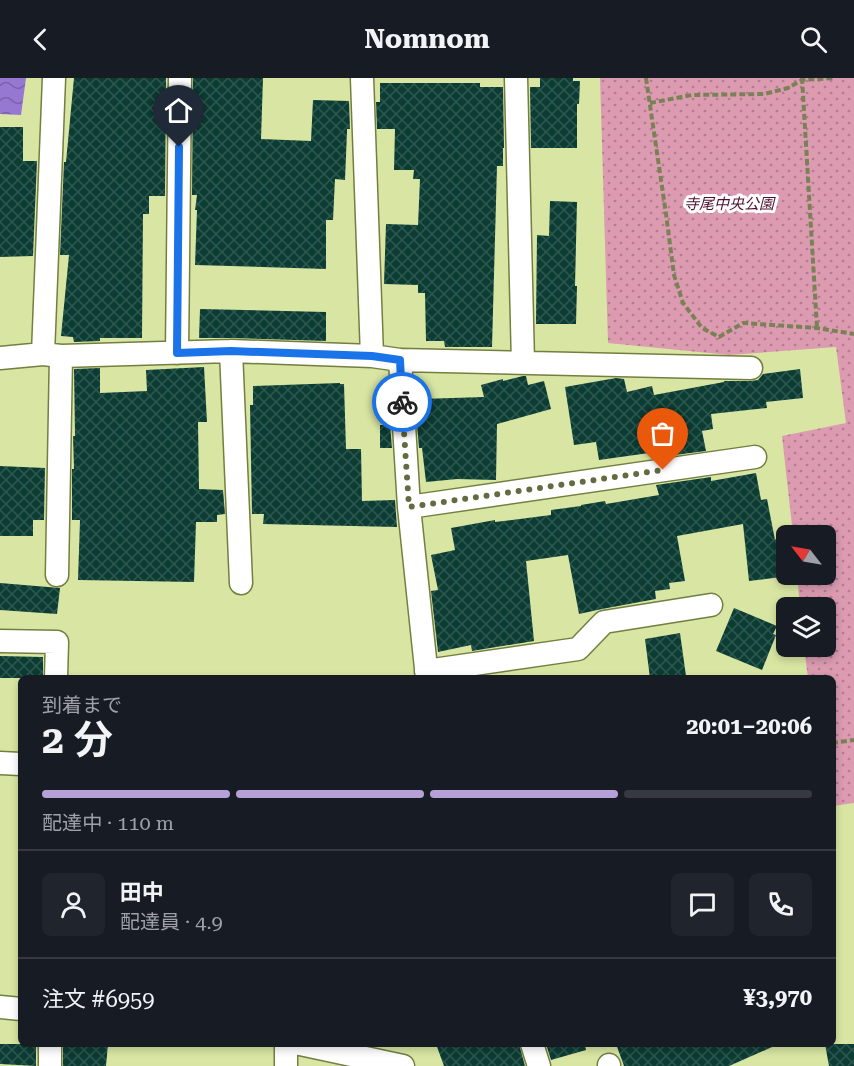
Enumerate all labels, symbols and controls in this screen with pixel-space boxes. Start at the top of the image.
icon: back [24,23,57,56]
text: Nomnom [364,23,490,55]
icon: search [797,23,830,56]
pin [153,85,204,147]
icon: home [162,94,195,127]
park label: 寺尾中央公園 [684,195,776,213]
courier [372,372,432,432]
icon: bike [386,386,419,419]
pin [637,408,688,470]
icon: bag [646,417,679,450]
north arrow [776,525,836,585]
map controls [776,525,836,657]
button: layers [776,597,836,657]
text: 到着まで [42,693,122,717]
text: 20:01–20:06 [686,714,812,739]
text: 2 分 [42,717,113,763]
text: 配達中 · 110 m [42,811,174,835]
button: person [42,873,105,936]
button: chat [671,873,734,936]
button: phone [749,873,812,936]
text: 田中 [120,880,164,905]
text: 配達員 · 4.9 [120,910,223,934]
text: ¥3,970 [743,985,812,1010]
text: 注文 #6959 [42,987,155,1012]

